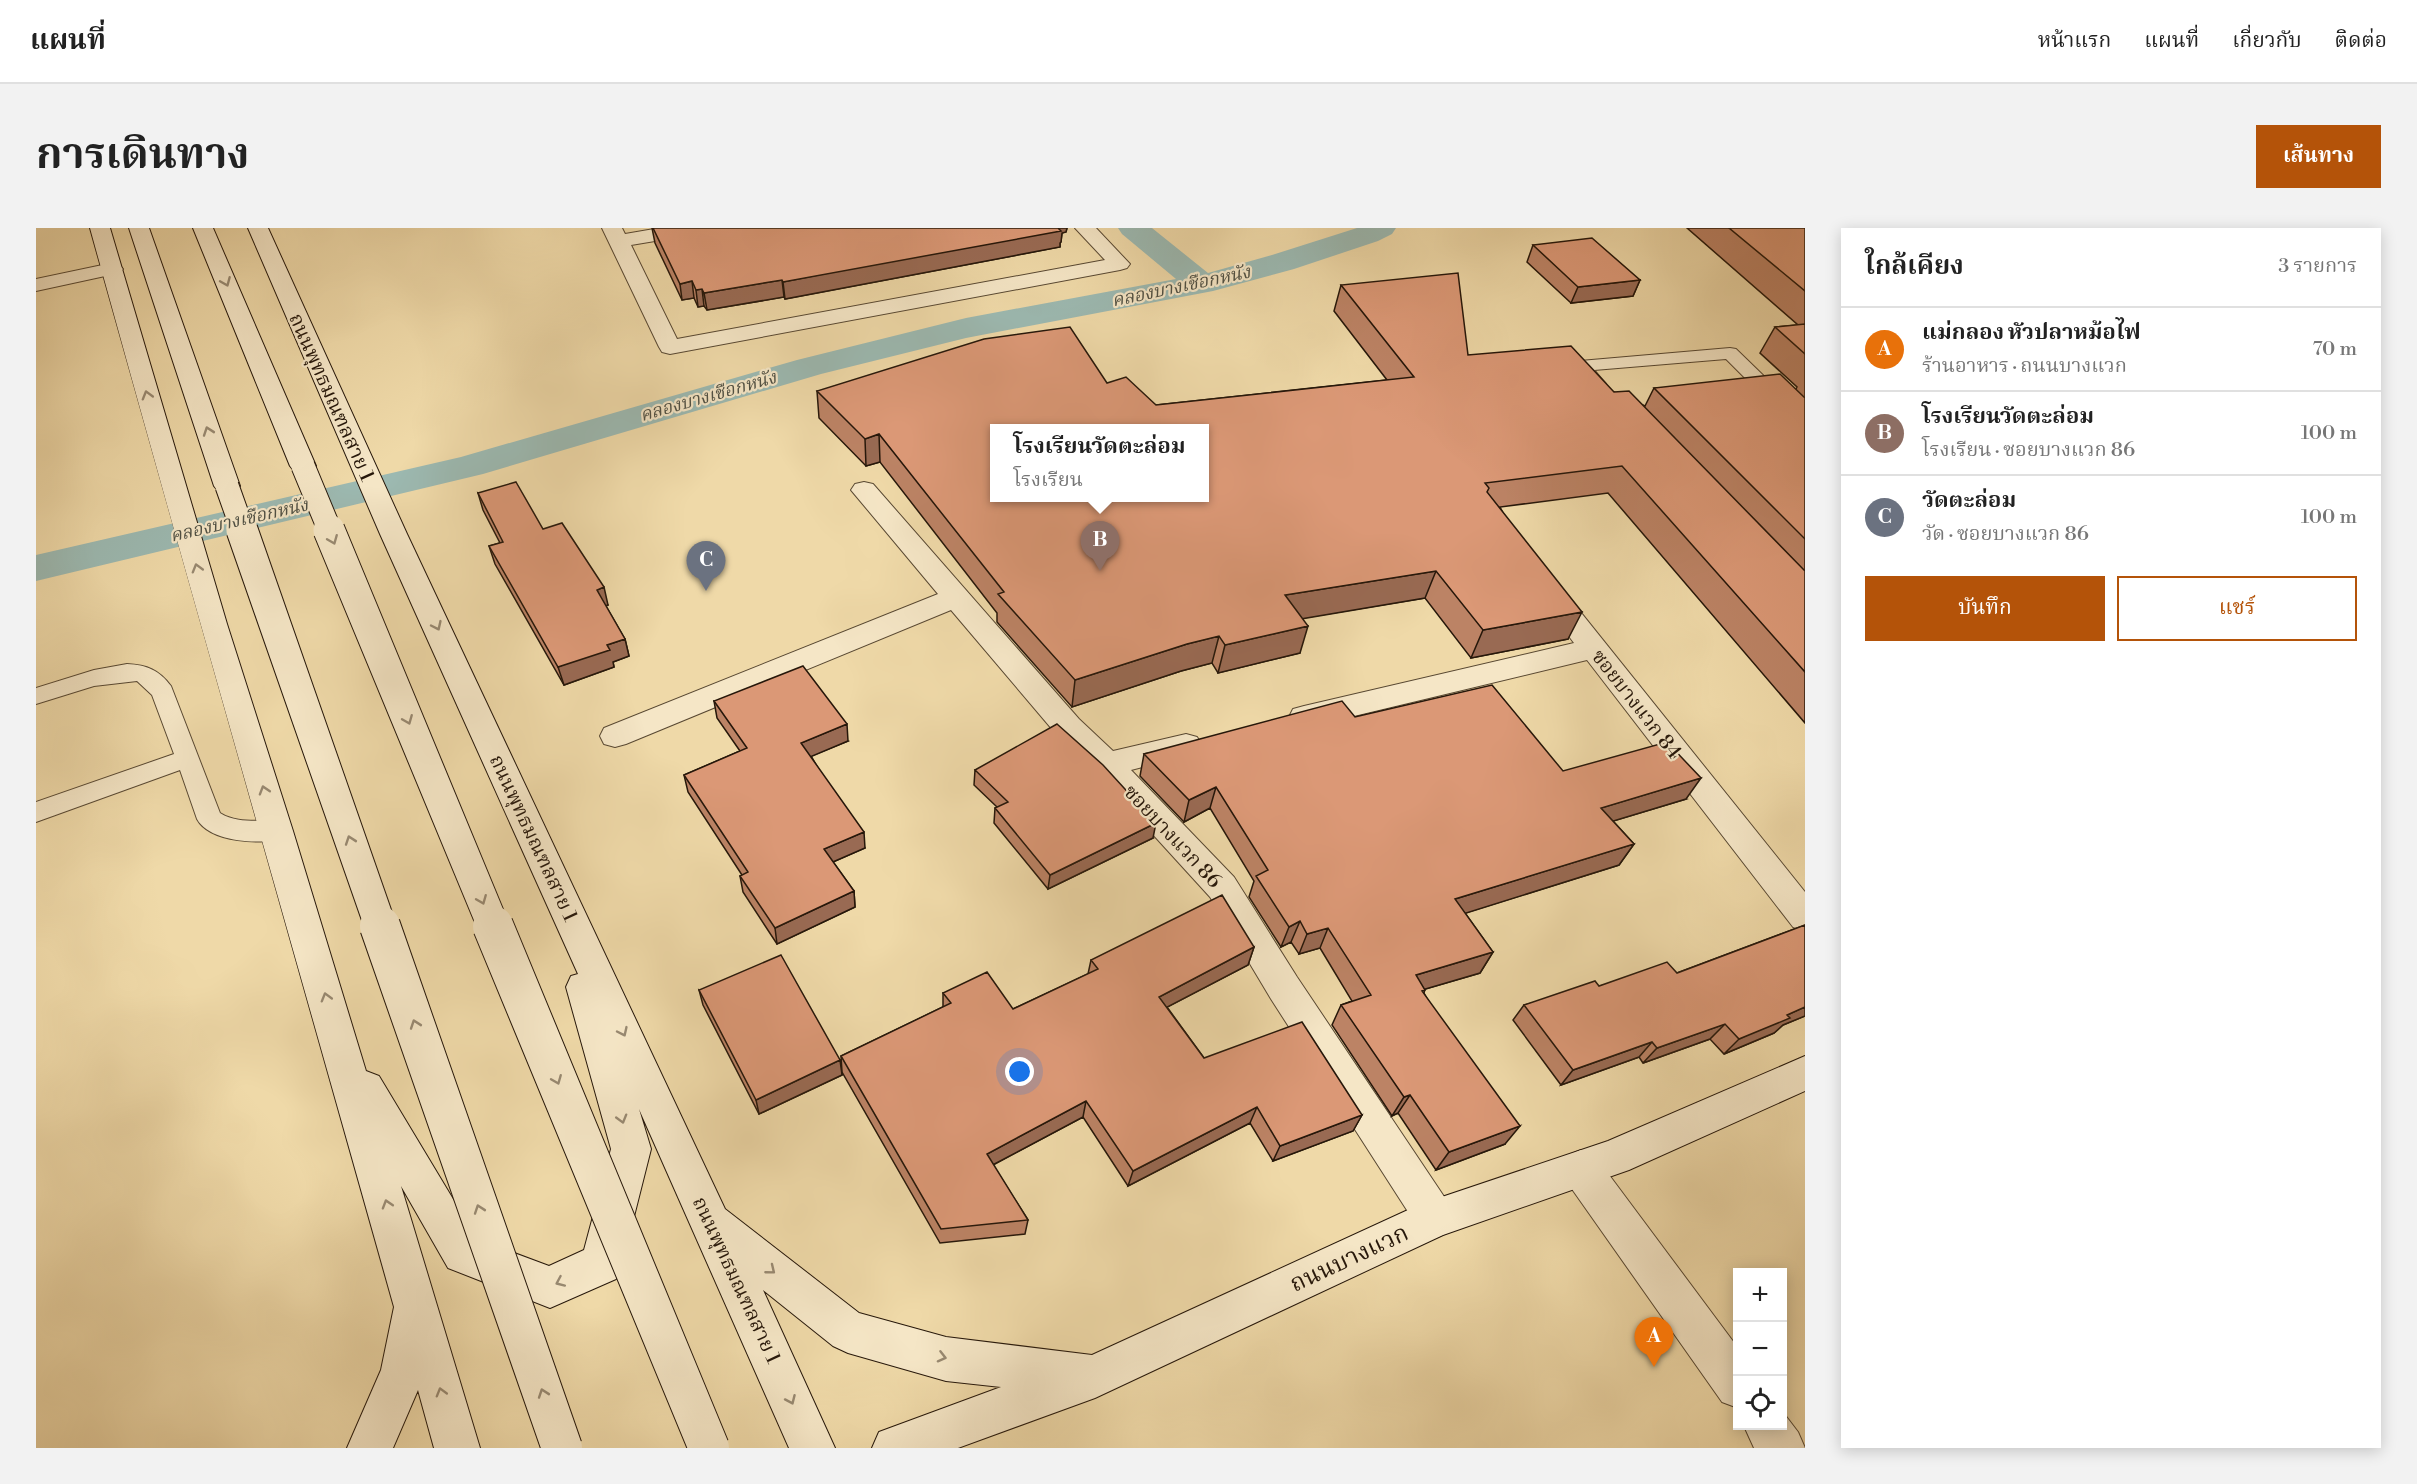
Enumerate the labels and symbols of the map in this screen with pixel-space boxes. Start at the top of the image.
water label: คลองบางเชือกหนัง [1110,260,1253,312]
one-way arrow [219,276,231,287]
street label: ถนนพุทธมณฑลสาย 1 [282,310,379,486]
water label: คลองบางเชือกหนัง [637,366,780,427]
one-way arrow [142,390,154,400]
one-way arrow [203,426,216,437]
water label: คลองบางเชือกหนัง [168,493,311,548]
pin: B [1080,522,1120,571]
one-way arrow [326,533,338,544]
pin: C [686,542,726,591]
one-way arrow [192,563,204,574]
one-way arrow [429,619,441,630]
street label: ซอยบางแวก 84 [1585,645,1686,765]
one-way arrow [401,713,413,724]
street label: ถนนพุทธมณฑลสาย 1 [483,751,582,926]
street label: ซอยบางแวก 86 [1118,780,1226,894]
one-way arrow [259,785,271,796]
one-way arrow [345,835,358,846]
one-way arrow [475,894,487,905]
one-way arrow [321,992,333,1003]
one-way arrow [409,1020,422,1030]
one-way arrow [616,1026,628,1037]
your location [1005,1057,1034,1086]
one-way arrow [550,1074,562,1085]
one-way arrow [615,1113,627,1124]
street label: ถนนพุทธมณฑลสาย 1 [686,1193,785,1368]
one-way arrow [382,1199,394,1210]
one-way arrow [473,1204,486,1215]
street label: ถนนบางแวก [1285,1218,1414,1300]
one-way arrow [765,1263,776,1274]
one-way arrow [556,1275,567,1287]
pin: A [1634,1318,1674,1367]
one-way arrow [936,1350,946,1363]
one-way arrow [436,1387,448,1398]
one-way arrow [537,1388,550,1399]
one-way arrow [784,1394,796,1405]

